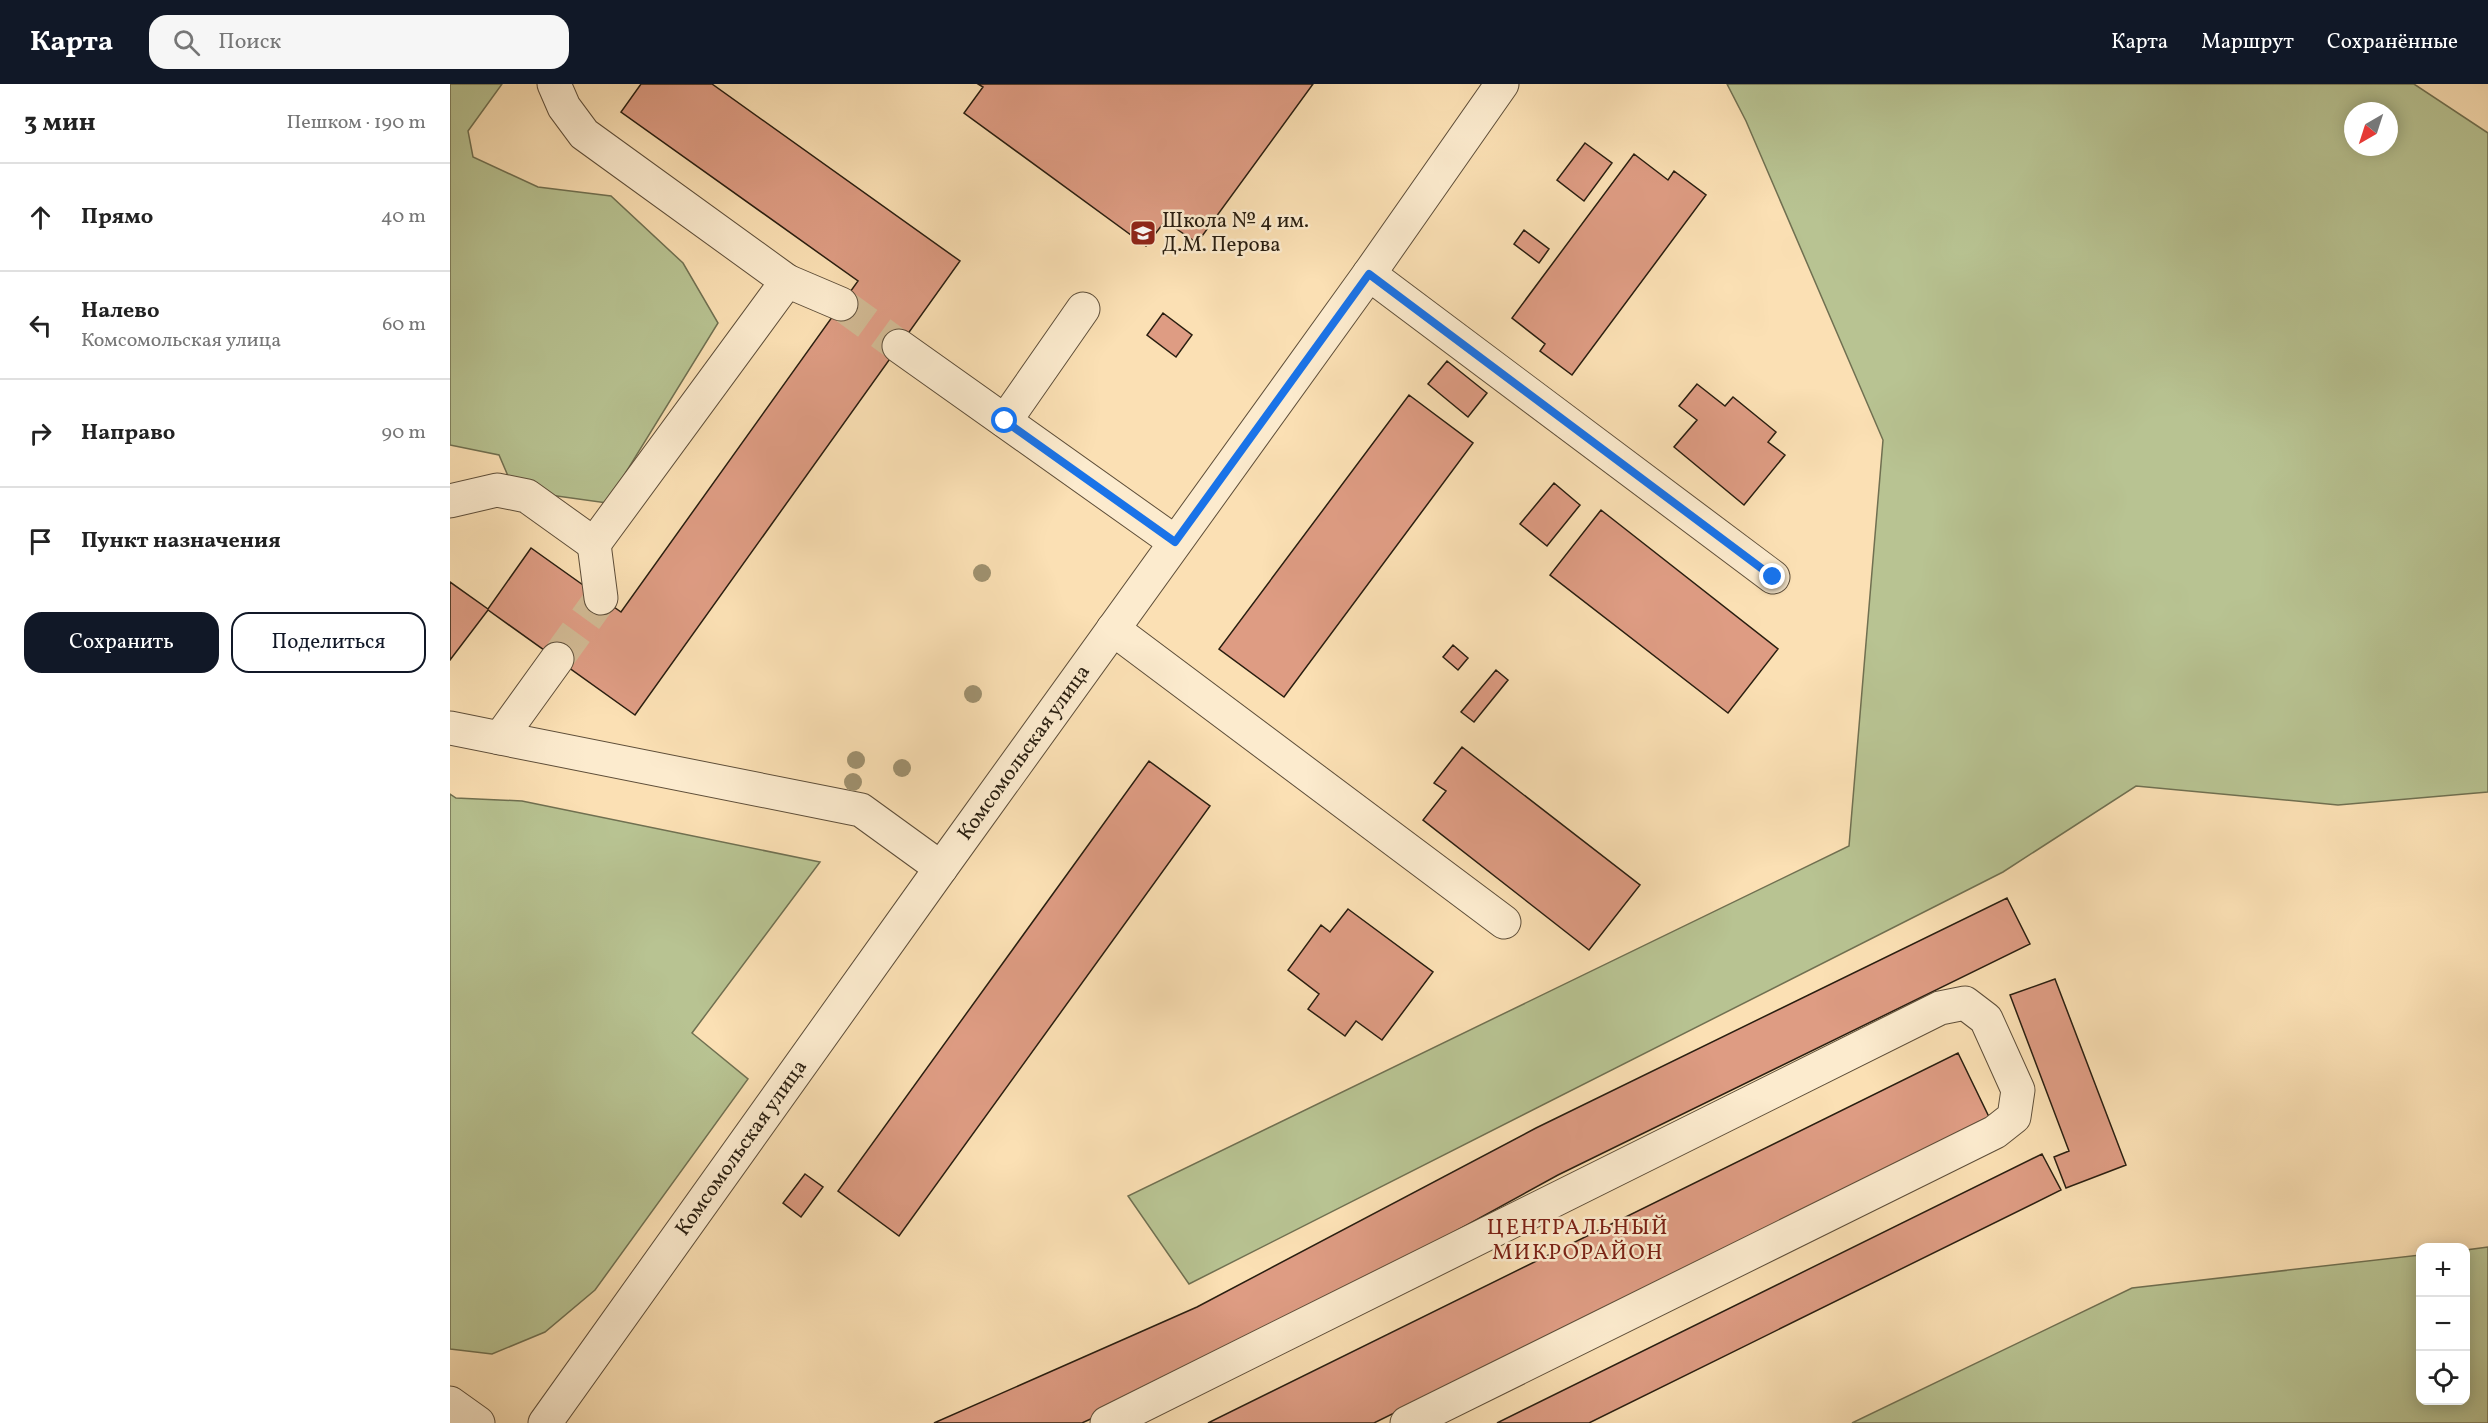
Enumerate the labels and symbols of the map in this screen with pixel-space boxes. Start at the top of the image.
north arrow [2344,102,2398,156]
place label: Школа № 4 им. Д.М. Перова [1162,207,1309,260]
school or university icon: Школа № 4 им. Д.М. Перова [1128,218,1158,248]
route start [991,407,1017,433]
route end [1759,563,1785,589]
street label: Комсомольская улица [951,659,1097,846]
street label: Комсомольская улица [668,1054,814,1242]
district label: ЦЕНТРАЛЬНЫЙ МИКРОРАЙОН [1487,1213,1669,1269]

